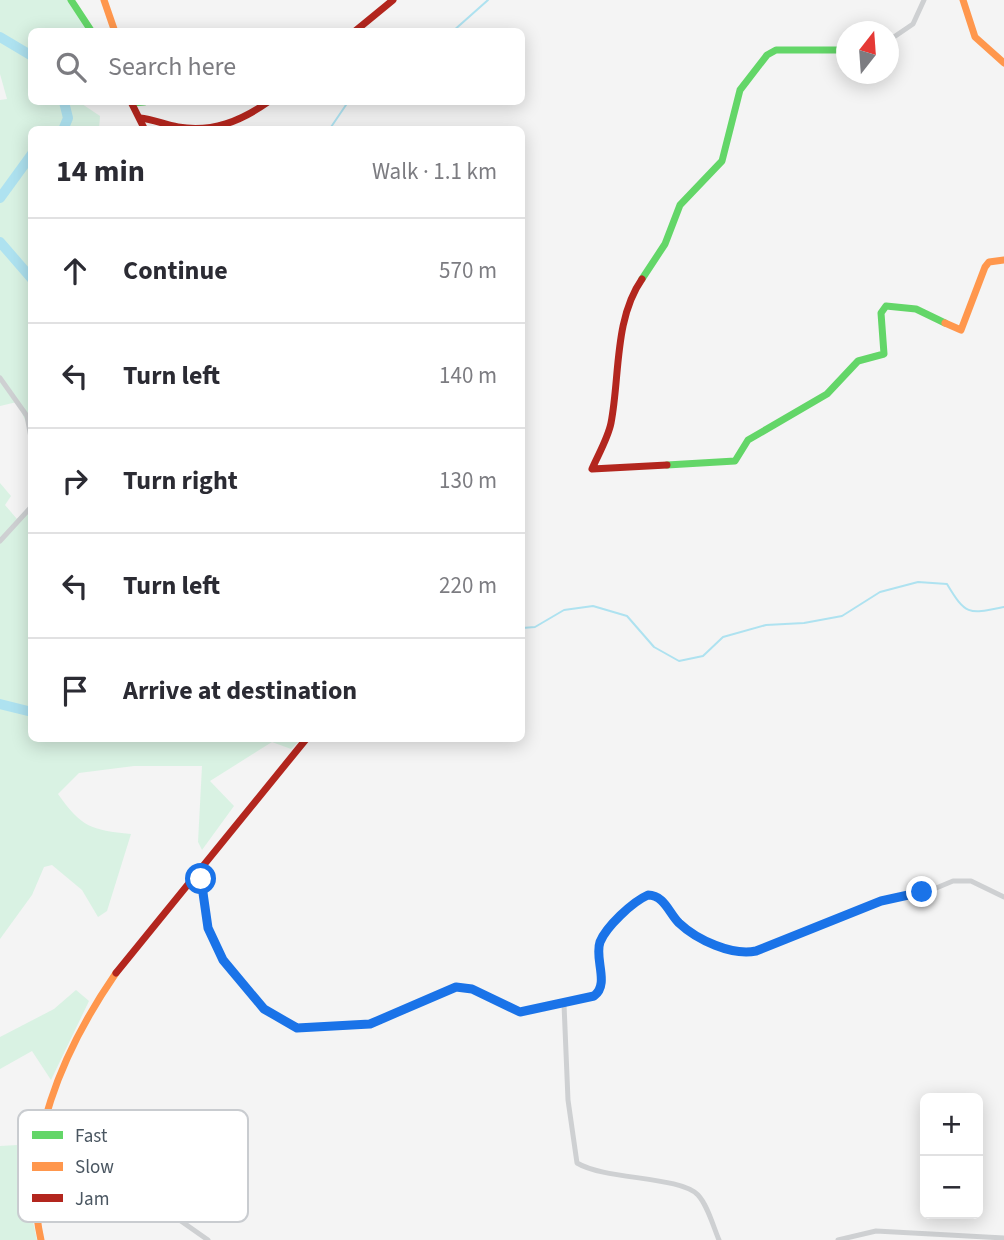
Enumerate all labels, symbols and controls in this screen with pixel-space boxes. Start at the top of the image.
north arrow [836,21,899,84]
search box [28,28,525,105]
icon: search [52,48,90,86]
text: Search here [108,48,236,85]
text: 14 min [56,150,145,193]
text: Walk · 1.1 km [372,155,497,188]
icon: ahead [56,252,94,290]
text: Continue [123,252,228,289]
text: 570 m [439,254,497,287]
icon: left [56,357,94,395]
text: Turn left [123,357,220,394]
text: 140 m [439,359,497,392]
icon: right [56,462,94,500]
text: Turn right [123,462,238,499]
text: 130 m [439,464,497,497]
icon: left [56,567,94,605]
text: Turn left [123,567,220,604]
text: 220 m [439,569,497,602]
icon: arrive [56,672,94,710]
text: Arrive at destination [123,672,357,709]
route start [185,863,216,894]
route end [906,876,937,907]
map controls [920,1093,983,1219]
button: + [920,1093,983,1156]
legend [18,1110,248,1222]
text: Fast [75,1123,108,1150]
text: Slow [75,1154,114,1181]
button: − [920,1156,983,1219]
text: Jam [75,1186,109,1213]

